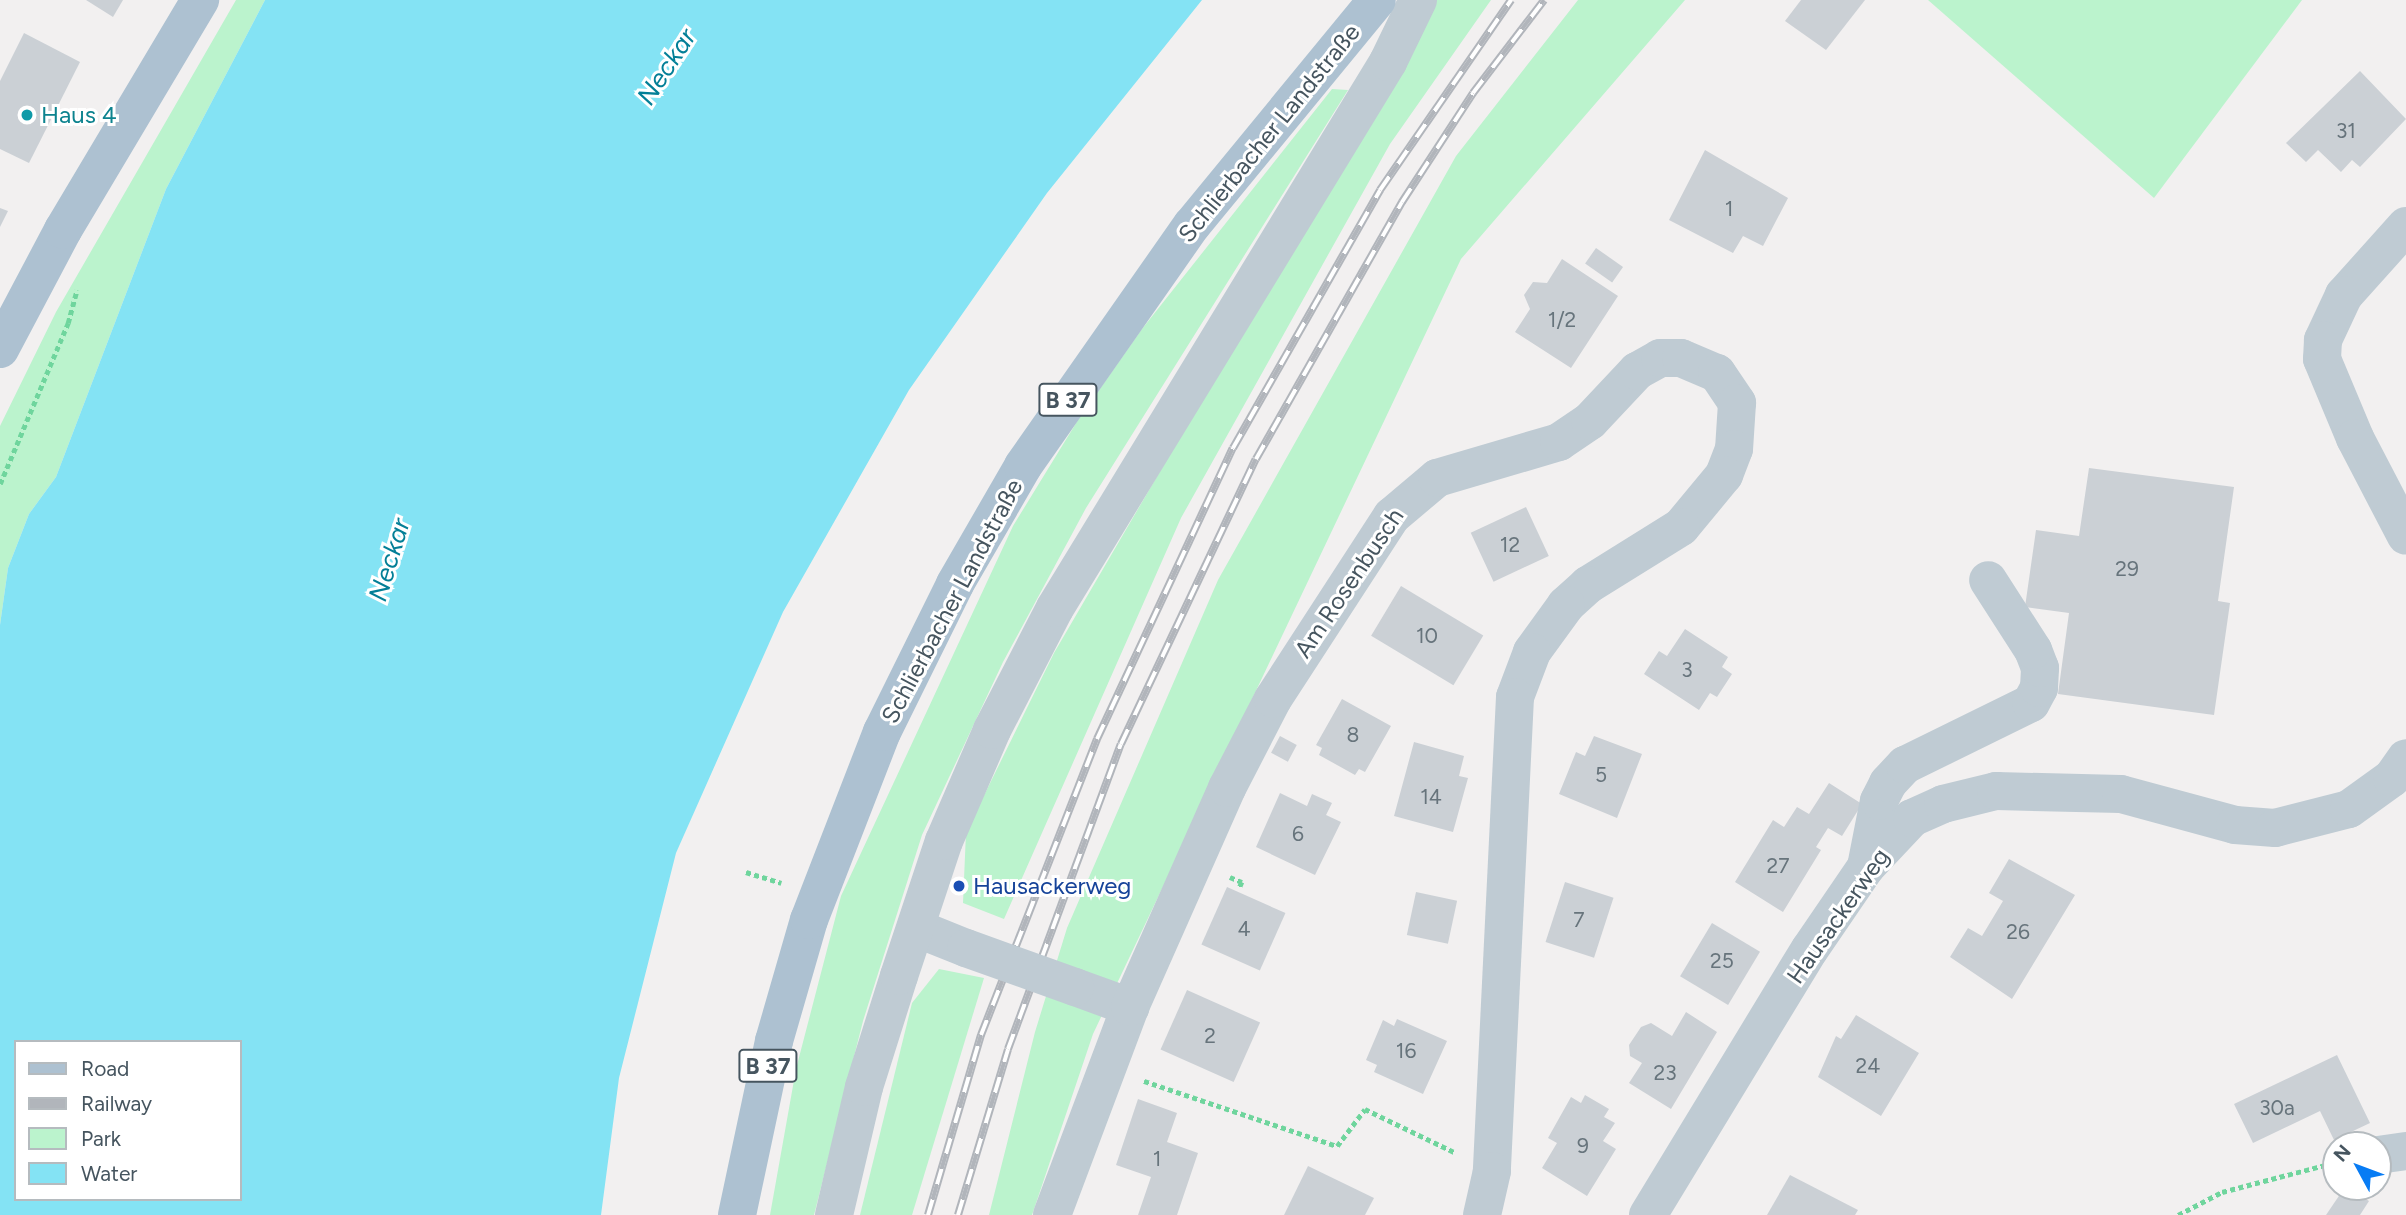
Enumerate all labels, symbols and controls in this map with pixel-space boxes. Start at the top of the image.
street label: Schlierbacher Landstraße [1172,18,1366,248]
water label: Neckar [631,23,703,111]
place label: Haus 4 [41,101,117,129]
marker: Haus 4 [19,107,35,123]
house number: 31 [2336,118,2356,144]
house number: 1 [1725,196,1733,222]
house number: 1/2 [1548,307,1576,333]
road number: B 37 [1038,380,1098,420]
street label: Schlierbacher Landstraße [875,474,1029,728]
street label: Am Rosenbusch [1288,503,1410,663]
water label: Neckar [363,515,417,605]
house number: 12 [1500,532,1520,558]
house number: 29 [2115,556,2139,582]
house number: 10 [1416,623,1438,649]
house number: 3 [1681,657,1693,683]
house number: 8 [1347,722,1359,748]
house number: 5 [1595,762,1607,788]
house number: 14 [1420,784,1442,810]
house number: 6 [1292,821,1304,847]
street label: Hausackerweg [1781,843,1895,989]
house number: 27 [1766,853,1790,879]
place label: Hausackerweg [973,872,1131,900]
marker: Hausackerweg [951,878,967,894]
house number: 7 [1573,907,1585,933]
house number: 4 [1237,916,1251,942]
house number: 26 [2006,919,2030,945]
house number: 25 [1710,948,1734,974]
house number: 2 [1204,1023,1216,1049]
house number: 16 [1396,1038,1416,1064]
legend [14,1040,242,1201]
road number: B 37 [738,1046,798,1086]
house number: 24 [1856,1053,1880,1079]
text: Road [81,1056,129,1081]
house number: 23 [1653,1060,1677,1086]
text: Railway [81,1091,152,1116]
house number: 30a [2259,1095,2295,1121]
text: Park [81,1126,121,1151]
north arrow [2322,1131,2392,1201]
house number: 9 [1577,1133,1589,1159]
text: N [2329,1140,2356,1166]
house number: 1 [1153,1146,1161,1172]
text: Water [81,1161,137,1186]

